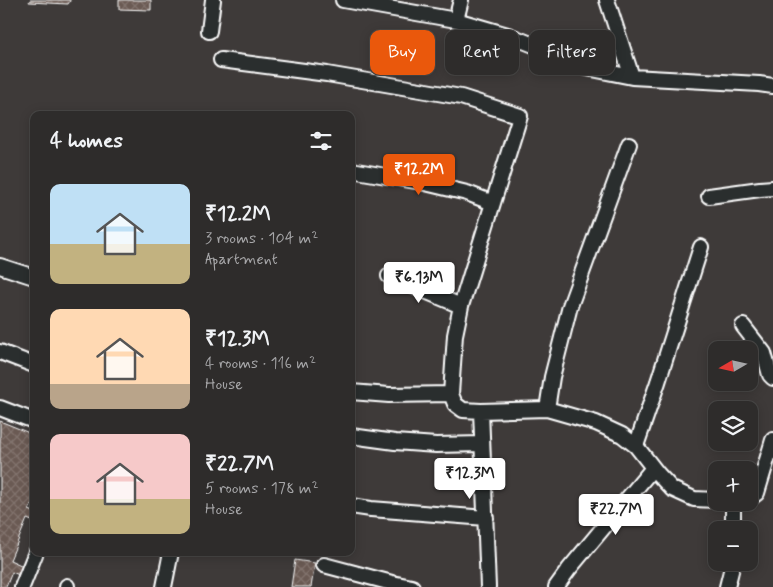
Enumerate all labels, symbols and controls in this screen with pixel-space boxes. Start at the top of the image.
chip: Buy [370,30,435,75]
chip: Rent [445,30,519,75]
chip: Filters [529,30,615,75]
text: 4 homes [50,127,123,155]
icon: filters [307,127,335,155]
pin: ₹12.2M [378,154,460,196]
text: ₹12.2M [394,159,444,180]
text: ₹12.2M [205,200,271,228]
icon: home [90,204,150,264]
text: 3 rooms · 104 m² [205,228,318,249]
text: Apartment [205,249,278,270]
pin: ₹6.13M [378,262,460,304]
text: ₹6.13M [395,267,443,288]
text: ₹12.3M [205,325,270,353]
icon: home [90,329,150,389]
north arrow [708,341,758,391]
map controls [708,341,758,571]
text: 4 rooms · 116 m² [205,353,316,374]
text: House [205,374,243,395]
button: layers [708,401,758,451]
text: ₹22.7M [205,450,274,478]
icon: home [90,454,150,514]
pin: ₹12.3M [429,458,511,500]
button: + [708,461,758,511]
text: ₹12.3M [445,463,495,484]
text: 5 rooms · 178 m² [205,478,319,499]
pin: ₹22.7M [575,494,657,536]
text: House [205,499,243,520]
text: ₹22.7M [590,499,642,520]
button: − [708,521,758,571]

